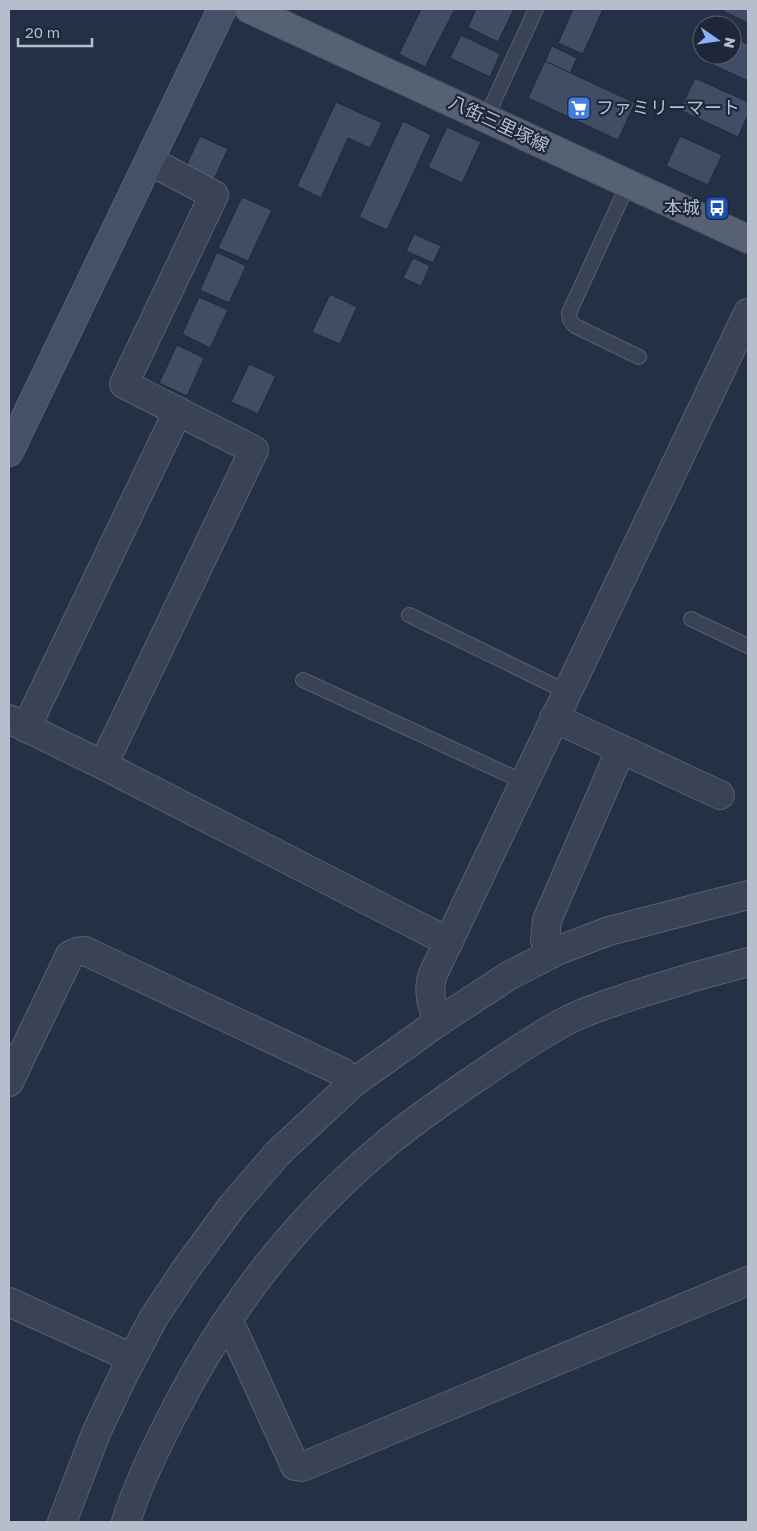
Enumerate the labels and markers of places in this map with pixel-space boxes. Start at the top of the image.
supermarket icon: ファミリーマート [566,95,592,121]
place label: ファミリーマート [596,96,740,118]
bus stop icon: 本城 [704,195,730,221]
place label: 本城 [664,196,700,218]

